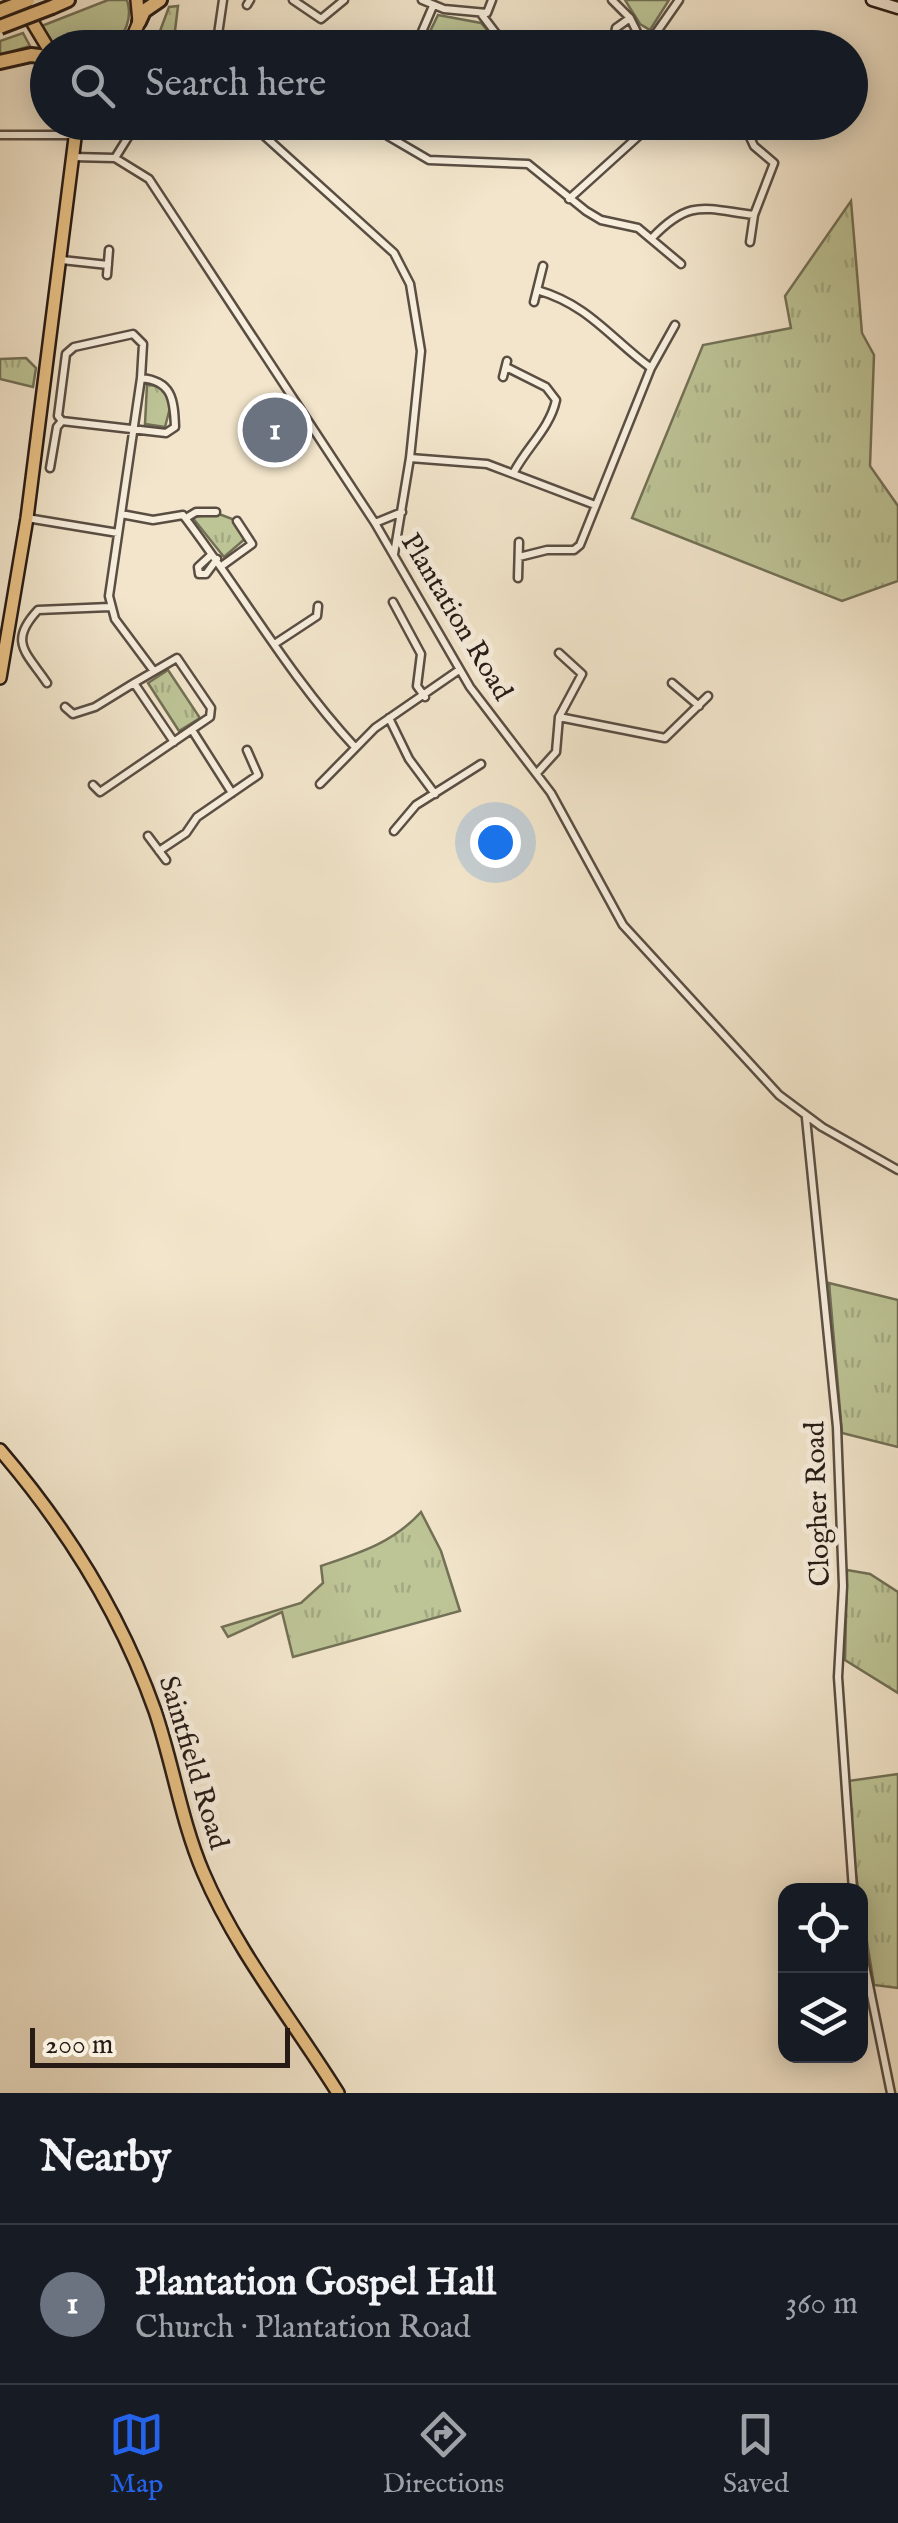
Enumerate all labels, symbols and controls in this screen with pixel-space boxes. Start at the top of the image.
search box [30,30,868,140]
icon: search [65,58,120,113]
text: Search here [145,61,326,109]
pin: 1 [242,392,308,468]
street label: Plantation Road [392,527,520,707]
your location [470,817,521,868]
street label: Clogher Road [798,1421,839,1587]
street label: Saintfield Road [150,1672,236,1854]
map controls [778,1883,868,2063]
button: locate [778,1883,868,1973]
button: layers [778,1973,868,2063]
scale bar [30,2023,290,2068]
text: 200 m [45,2028,113,2063]
text: Nearby [40,2132,171,2185]
text: Plantation Gospel Hall [135,2260,496,2308]
text: 1 [67,2284,78,2325]
text: 360 m [785,2284,858,2325]
text: Church · Plantation Road [135,2308,471,2349]
tab: Map [109,2407,164,2502]
tab: Directions [382,2407,504,2502]
tab: Saved [723,2407,789,2502]

